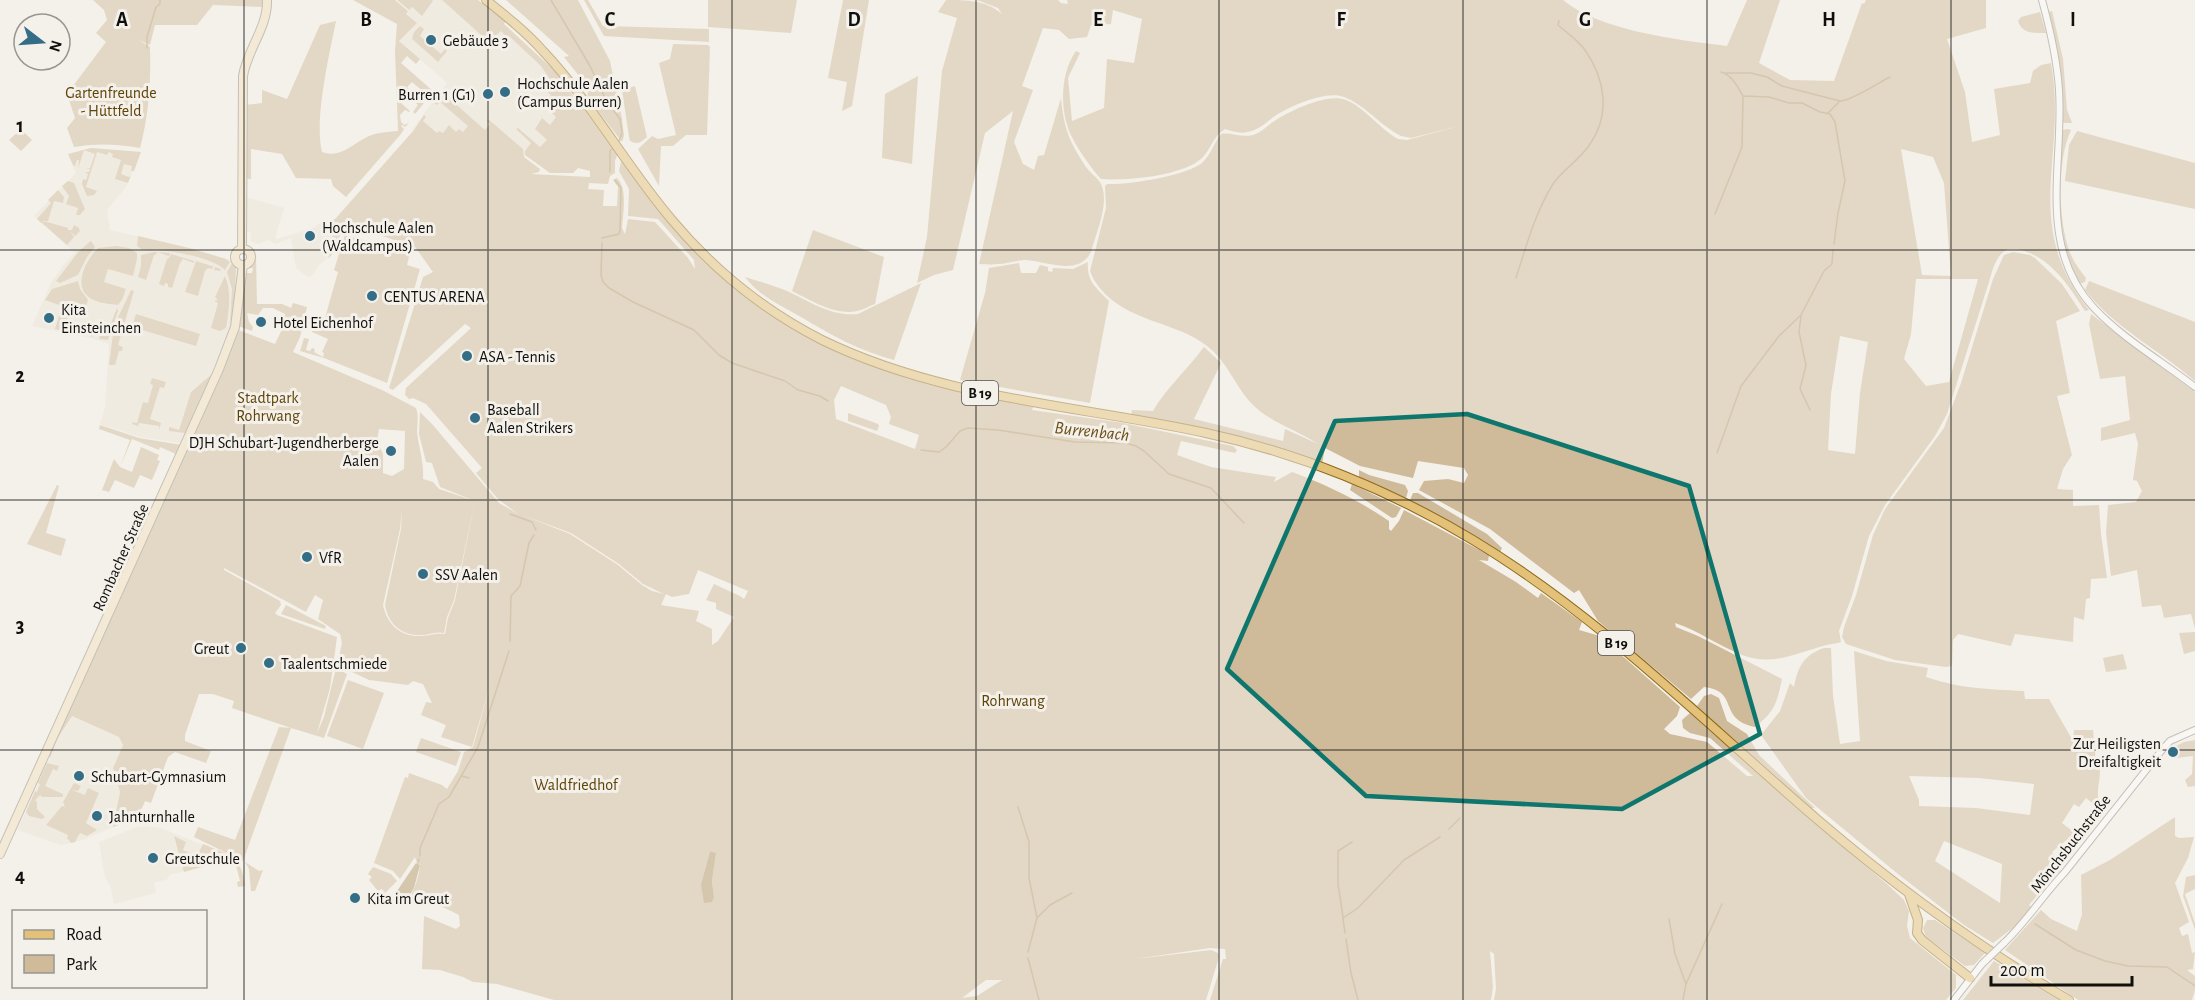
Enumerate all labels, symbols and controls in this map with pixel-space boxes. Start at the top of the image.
text: A [116,10,128,30]
text: B [360,10,372,30]
text: C [605,10,616,30]
text: D [847,10,861,30]
text: E [1093,10,1103,30]
text: F [1336,10,1346,30]
text: G [1579,10,1591,30]
text: H [1822,10,1836,30]
text: I [2070,10,2076,30]
north arrow [12,12,72,72]
marker: Gebäude 3 [424,33,438,47]
place label: Gebäude 3 [443,33,508,49]
text: N [46,38,65,54]
place label: Hochschule Aalen (Campus Burren) [517,76,629,110]
park label: Gartenfreunde - Hüttfeld [65,85,157,119]
marker: Hochschule Aalen (Campus Burren) [498,85,512,99]
place label: Burren 1 (G1) [398,87,476,103]
marker: Burren 1 (G1) [481,87,495,101]
text: 1 [16,116,24,136]
place label: Hochschule Aalen (Waldcampus) [322,220,434,254]
marker: Hochschule Aalen (Waldcampus) [303,229,317,243]
marker: CENTUS ARENA [365,289,379,303]
place label: CENTUS ARENA [384,289,485,305]
place label: Kita Einsteinchen [61,302,141,336]
marker: Kita Einsteinchen [42,311,56,325]
marker: Hotel Eichenhof [254,315,268,329]
place label: Hotel Eichenhof [273,315,374,331]
marker: ASA - Tennis [460,349,474,363]
place label: ASA - Tennis [479,349,556,365]
text: 2 [15,366,25,386]
road number: B 19 [962,381,998,405]
park label: Stadtpark Rohrwang [236,390,300,424]
place label: Baseball Aalen Strikers [487,402,573,436]
marker: Baseball Aalen Strikers [468,411,482,425]
water label: Burrenbach [1054,419,1130,445]
place label: DJH Schubart-Jugendherberge Aalen [189,435,379,469]
marker: DJH Schubart-Jugendherberge Aalen [384,444,398,458]
street label: Rombacher Straße [90,501,152,613]
marker: VfR [300,550,314,564]
place label: VfR [319,550,342,566]
marker: SSV Aalen [416,567,430,581]
place label: SSV Aalen [435,567,498,583]
text: 3 [16,616,24,636]
road number: B 19 [1598,631,1634,655]
place label: Greut [194,641,229,657]
marker: Greut [234,641,248,655]
marker: Taalentschmiede [262,656,276,670]
place label: Taalentschmiede [281,656,387,672]
park label: Rohrwang [981,693,1045,709]
place label: Zur Heiligsten Dreifaltigkeit [2073,736,2161,770]
marker: Zur Heiligsten Dreifaltigkeit [2166,745,2180,759]
marker: Schubart-Gymnasium [72,769,86,783]
place label: Schubart-Gymnasium [91,769,226,786]
park label: Waldfriedhof [534,777,619,793]
street label: Mönchsbuchstraße [2028,792,2114,895]
marker: Jahnturnhalle [90,809,104,823]
place label: Jahnturnhalle [109,809,195,825]
marker: Greutschule [146,851,160,865]
place label: Greutschule [165,851,240,867]
text: 4 [15,866,25,886]
marker: Kita im Greut [348,891,362,905]
place label: Kita im Greut [367,891,449,907]
legend [12,910,207,988]
text: Road [66,926,102,944]
scale bar [1991,949,2132,987]
text: Park [66,956,98,974]
text: 200 m [2000,962,2045,980]

